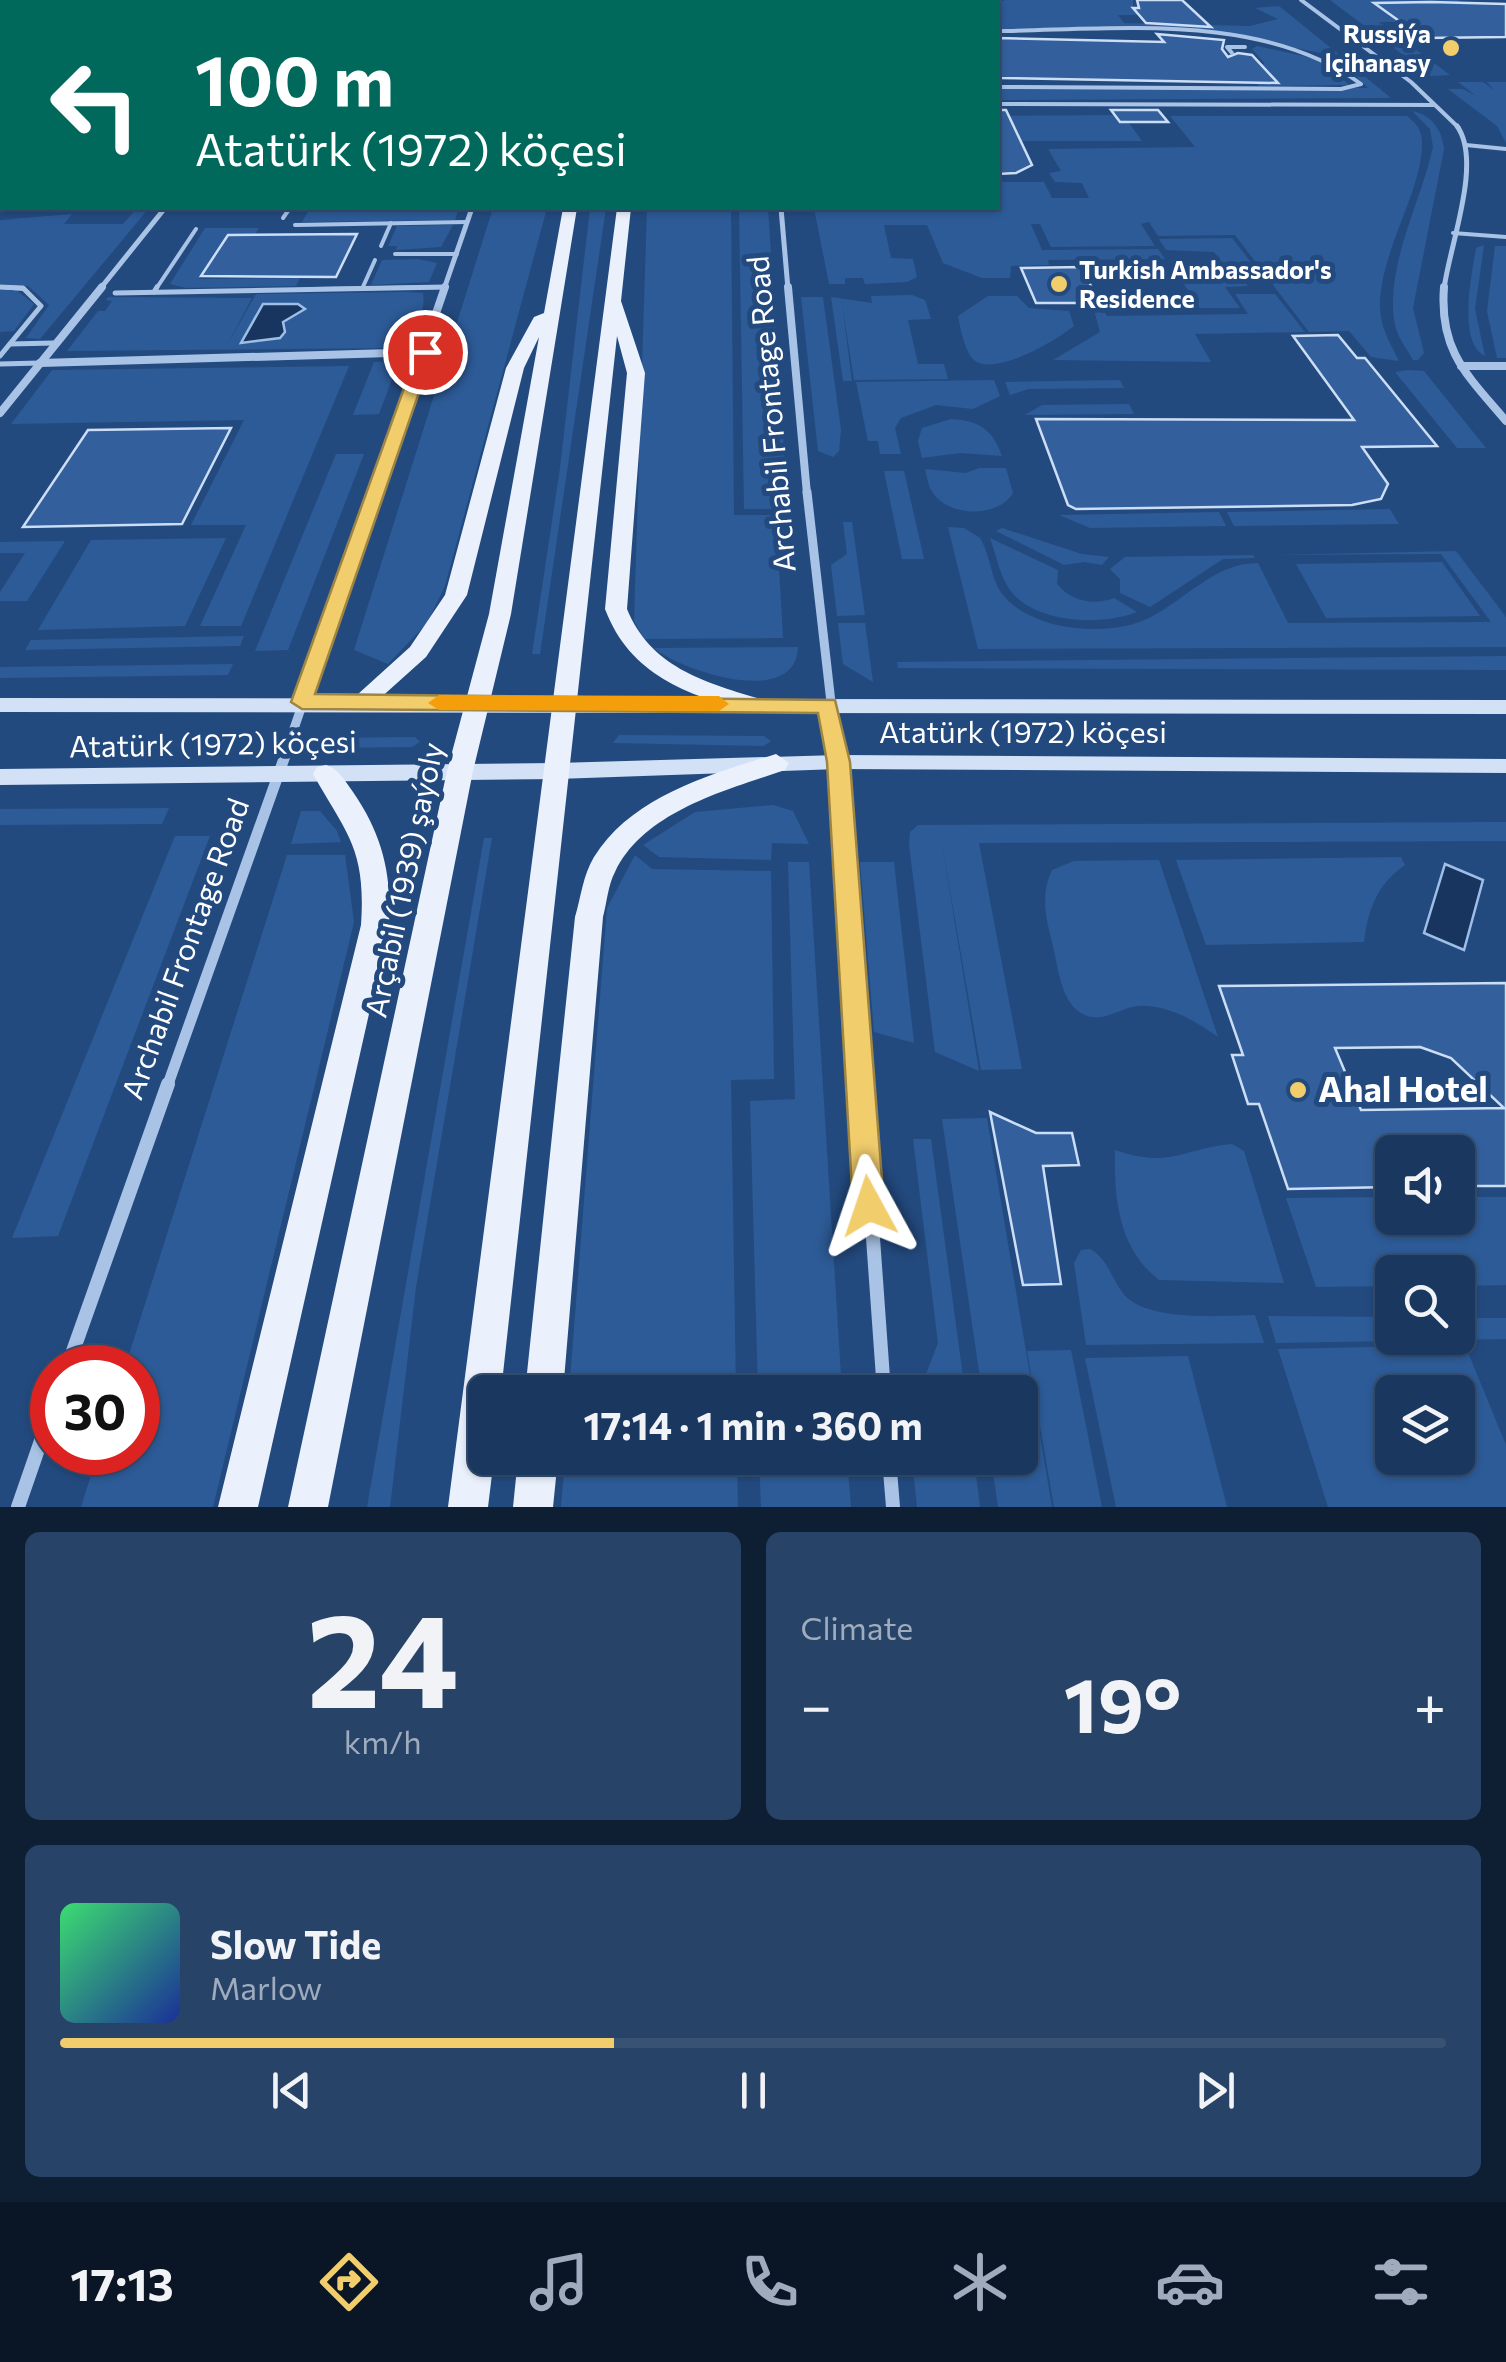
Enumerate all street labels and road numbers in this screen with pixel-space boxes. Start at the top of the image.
street label: Archabil Frontage Road [737,254,802,574]
street label: Atatürk (1972) köçesi [879,712,1167,749]
street label: Atatürk (1972) köçesi [69,721,357,764]
street label: Arçabil (1939) şaýoly [355,739,450,1020]
street label: Archabil Frontage Road [112,793,255,1104]

